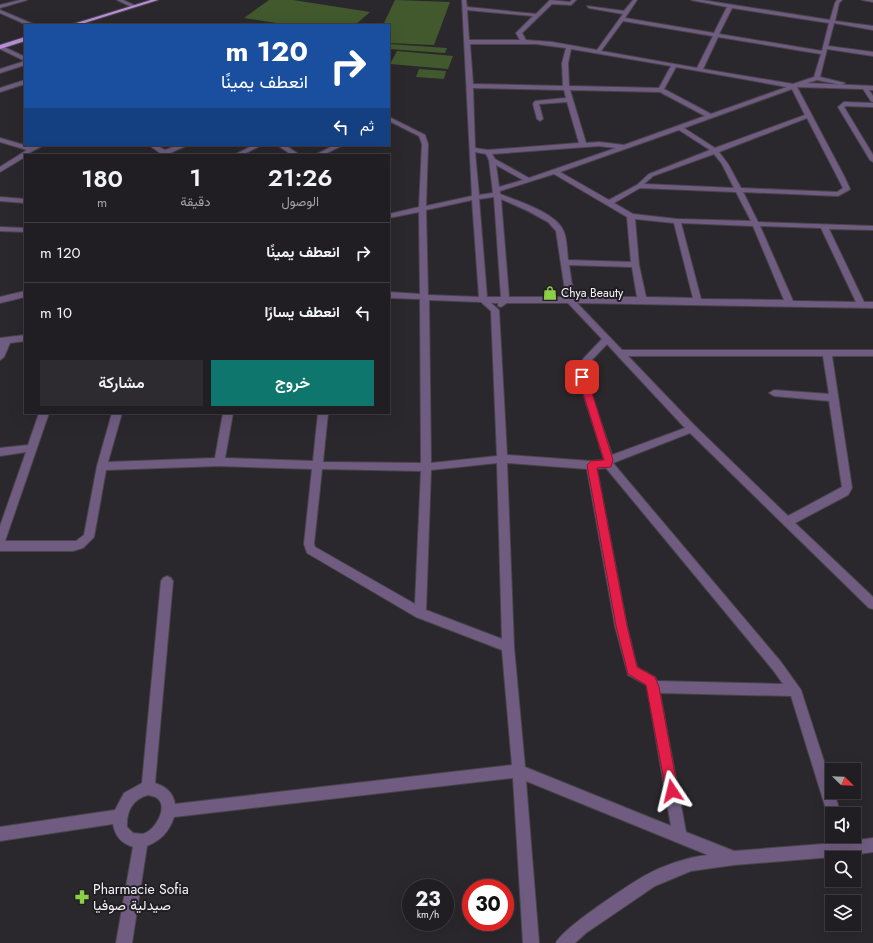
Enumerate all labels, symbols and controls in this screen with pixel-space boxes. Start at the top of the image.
text: 120 m [225,31,308,72]
icon: right [322,40,374,92]
text: انعطف يمينًا [221,69,308,95]
text: ثم [360,115,374,137]
icon: left [330,116,352,138]
text: 1 [189,160,201,195]
text: 21:26 [268,160,333,195]
text: 180 [81,161,123,196]
text: دقيقة [180,192,210,211]
text: الوصول [281,192,319,211]
text: m [97,193,107,212]
text: انعطف يمينًا [266,241,340,263]
text: 120 m [40,242,81,264]
icon: right [352,242,374,264]
place label: Chya Beauty [561,284,624,302]
shop icon: Chya Beauty [542,285,558,301]
text: انعطف يسارًا [265,301,340,323]
text: 10 m [40,302,72,324]
icon: left [352,302,374,324]
button: مشاركة [40,360,203,406]
button: خروج [211,360,374,406]
pin [565,360,599,394]
icon: arrive [571,366,593,388]
north arrow [825,763,861,799]
map controls [825,763,861,931]
position arrow [651,770,693,812]
button: sound [825,807,861,843]
button: search [825,851,861,887]
place label: Pharmacie Sofia صيدلية صوفيا [93,879,189,915]
speed limit sign: 30 [462,879,514,931]
text: 23 [415,885,441,914]
pharmacy icon: Pharmacie Sofia صيدلية صوفيا [74,889,90,905]
button: layers [825,895,861,931]
text: km/h [417,907,439,922]

